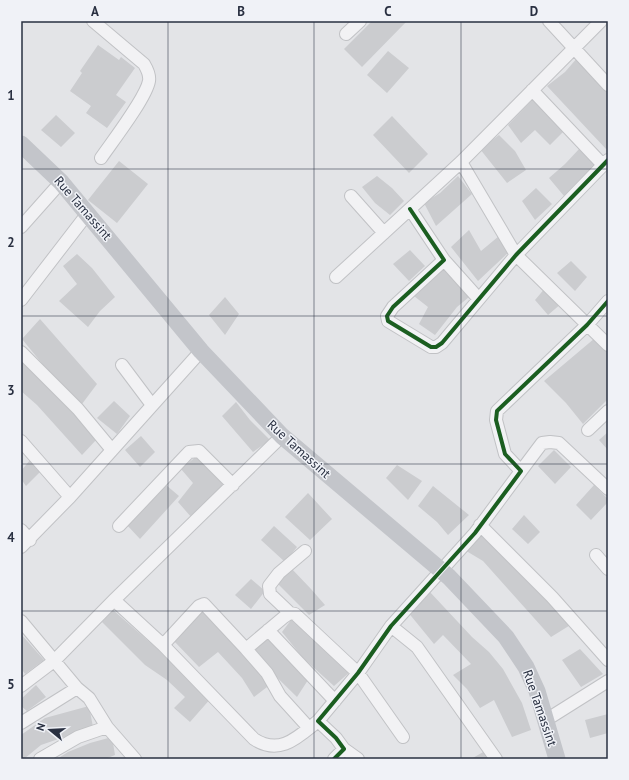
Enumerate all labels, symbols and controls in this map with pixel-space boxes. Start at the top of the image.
text: A [91,3,99,20]
text: B [237,3,245,20]
text: C [384,3,392,20]
text: D [530,3,538,20]
text: 1 [7,87,15,104]
street label: Rue Tamassint [50,172,116,244]
text: 2 [7,234,15,251]
text: 3 [7,382,15,399]
street label: Rue Tamassint [264,416,335,482]
text: 4 [7,529,15,546]
street label: Rue Tamassint [519,668,561,749]
text: 5 [7,676,15,693]
north arrow [30,710,70,750]
text: N [33,721,48,733]

